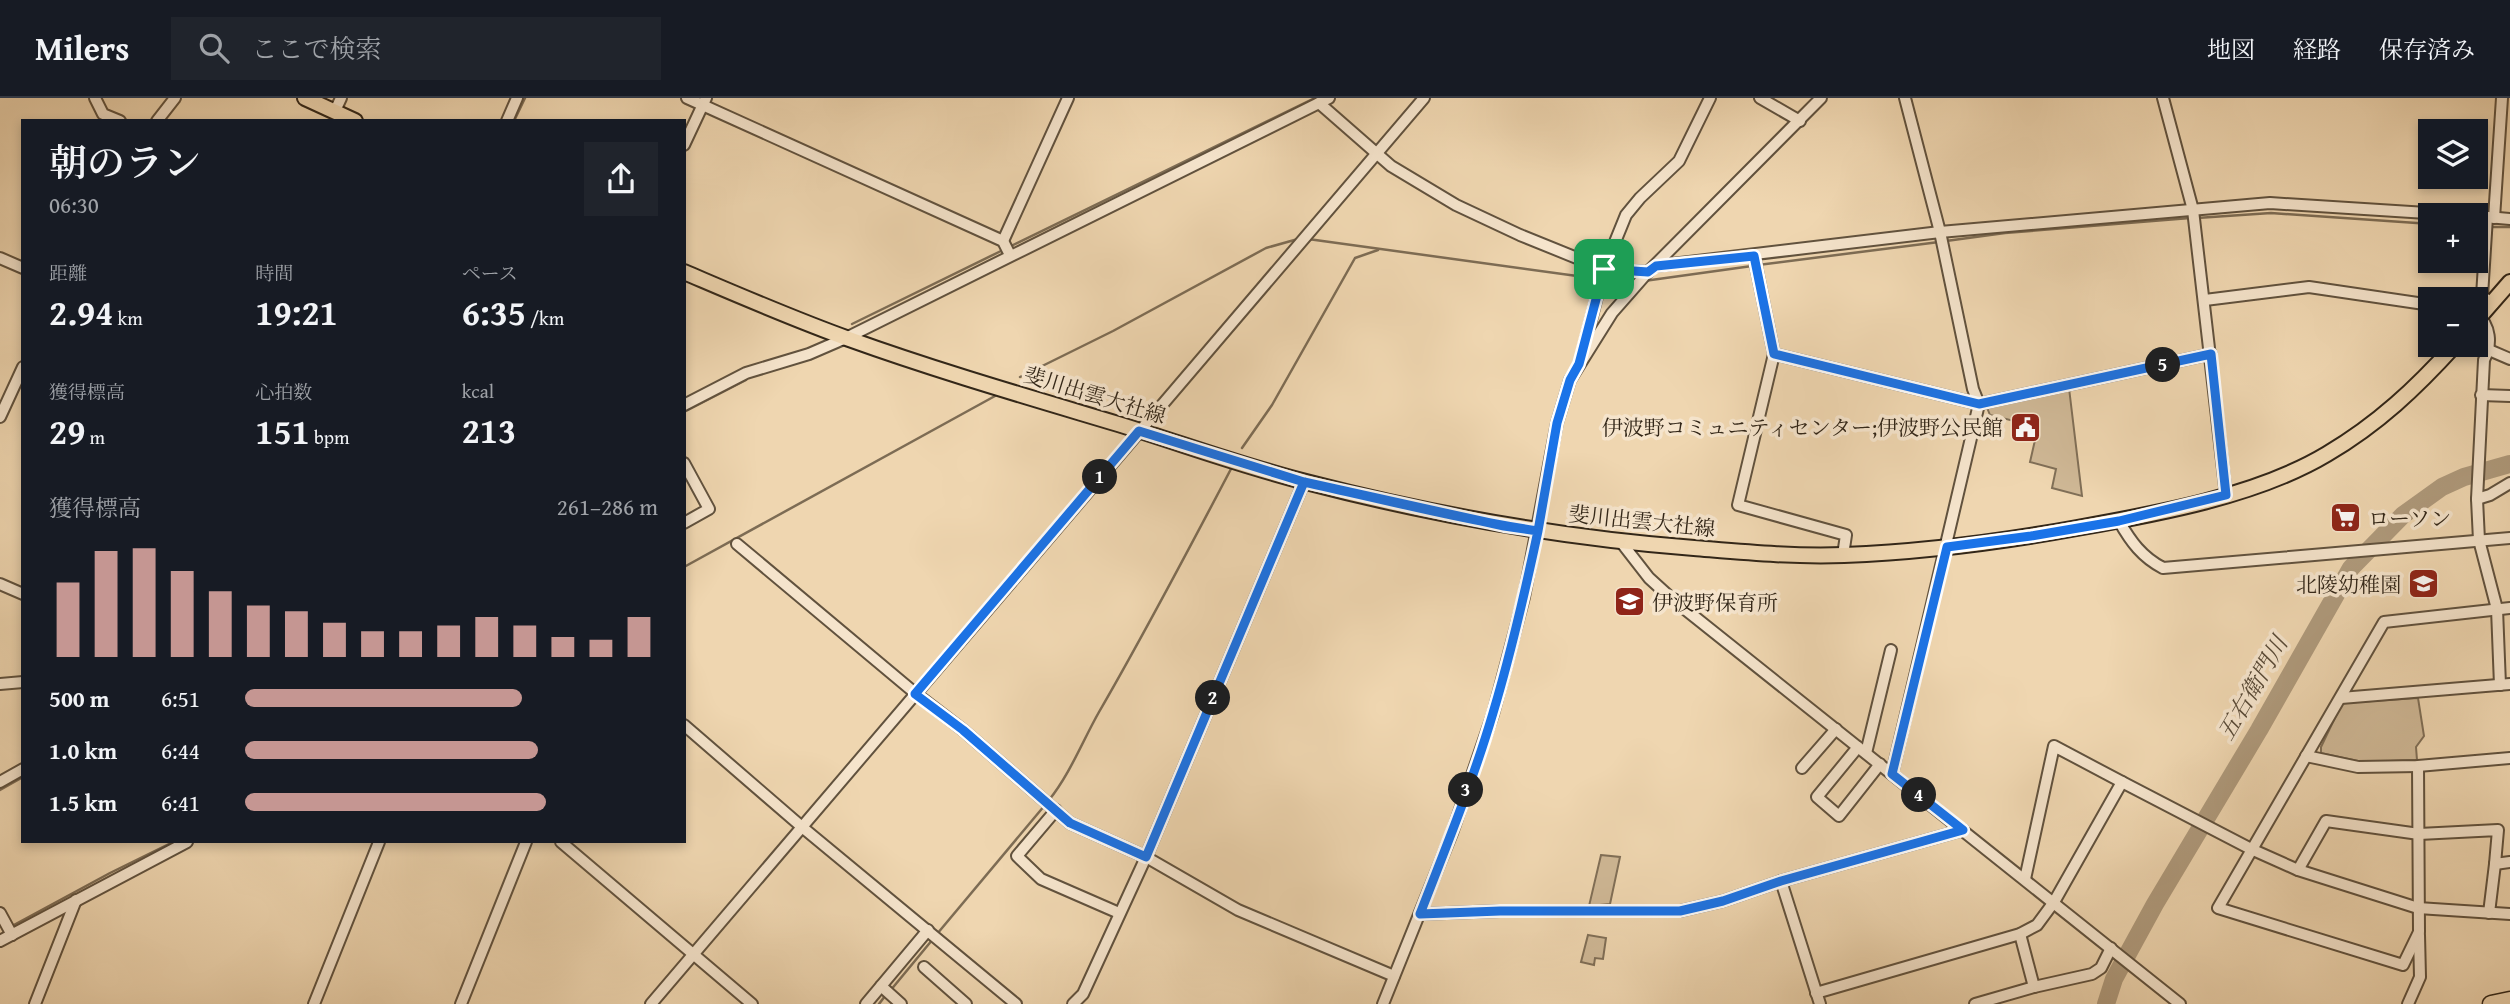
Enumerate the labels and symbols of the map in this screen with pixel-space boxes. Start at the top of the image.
pin [1574,239,1634,299]
pin: 5 [2146,348,2180,382]
street label: 斐川出雲大社線 [1020,359,1170,431]
public building icon: 伊波野コミュニティセンター;伊波野公民館 [2009,410,2043,444]
place label: 伊波野コミュニティセンター;伊波野公民館 [1602,412,2003,443]
pin: 1 [1082,460,1118,494]
street label: 斐川出雲大社線 [1567,498,1717,544]
supermarket icon: ローソン [2328,501,2362,535]
place label: ローソン [2368,503,2451,534]
school or university icon: 北陵幼稚園 [2407,567,2441,601]
place label: 北陵幼稚園 [2296,569,2401,600]
school or university icon: 伊波野保育所 [1612,585,1646,619]
place label: 伊波野保育所 [1652,587,1778,618]
water label: 五右衛門川 [2209,627,2297,746]
pin: 2 [1196,680,1230,716]
pin: 3 [1448,772,1484,808]
pin: 4 [1902,778,1937,812]

